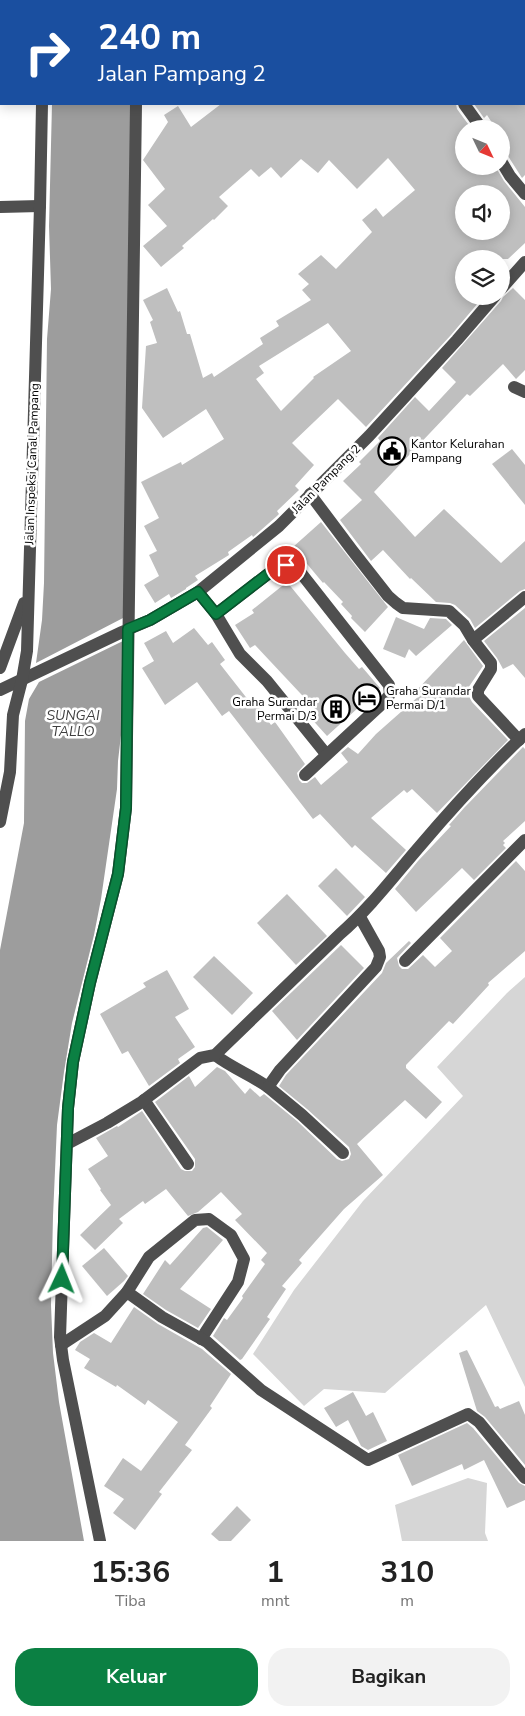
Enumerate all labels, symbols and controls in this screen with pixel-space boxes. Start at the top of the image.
text: 240 m [98,14,201,61]
icon: right [15,20,80,85]
text: Jalan Pampang 2 [98,59,266,89]
north arrow [455,120,510,175]
map controls [455,120,510,305]
button: sound [455,185,510,240]
button: layers [455,250,510,305]
street label: Jalan Inspeksi Canal Pampang [21,383,43,546]
public building icon: Kantor Kelurahan Pampang [377,436,407,466]
place label: Kantor Kelurahan Pampang [411,436,505,466]
street label: Jalan Pampang 2 [287,441,364,518]
pin [265,544,307,586]
icon: arrive [272,551,300,579]
hotel icon: Graha Surandar Permai D/1 [352,683,382,713]
place label: Graha Surandar Permai D/1 [386,683,471,713]
place label: Graha Surandar Permai D/3 [232,694,318,724]
building icon: Graha Surandar Permai D/3 [321,694,351,724]
water label: SUNGAI TALLO [46,706,100,741]
position arrow [35,1252,87,1304]
text: 15:36 [91,1552,170,1593]
text: 1 [266,1552,284,1593]
text: 310 [380,1552,434,1593]
text: Tiba [115,1590,146,1612]
text: mnt [261,1590,289,1612]
text: m [400,1590,414,1612]
button: Keluar [15,1648,258,1706]
button: Bagikan [268,1648,510,1706]

